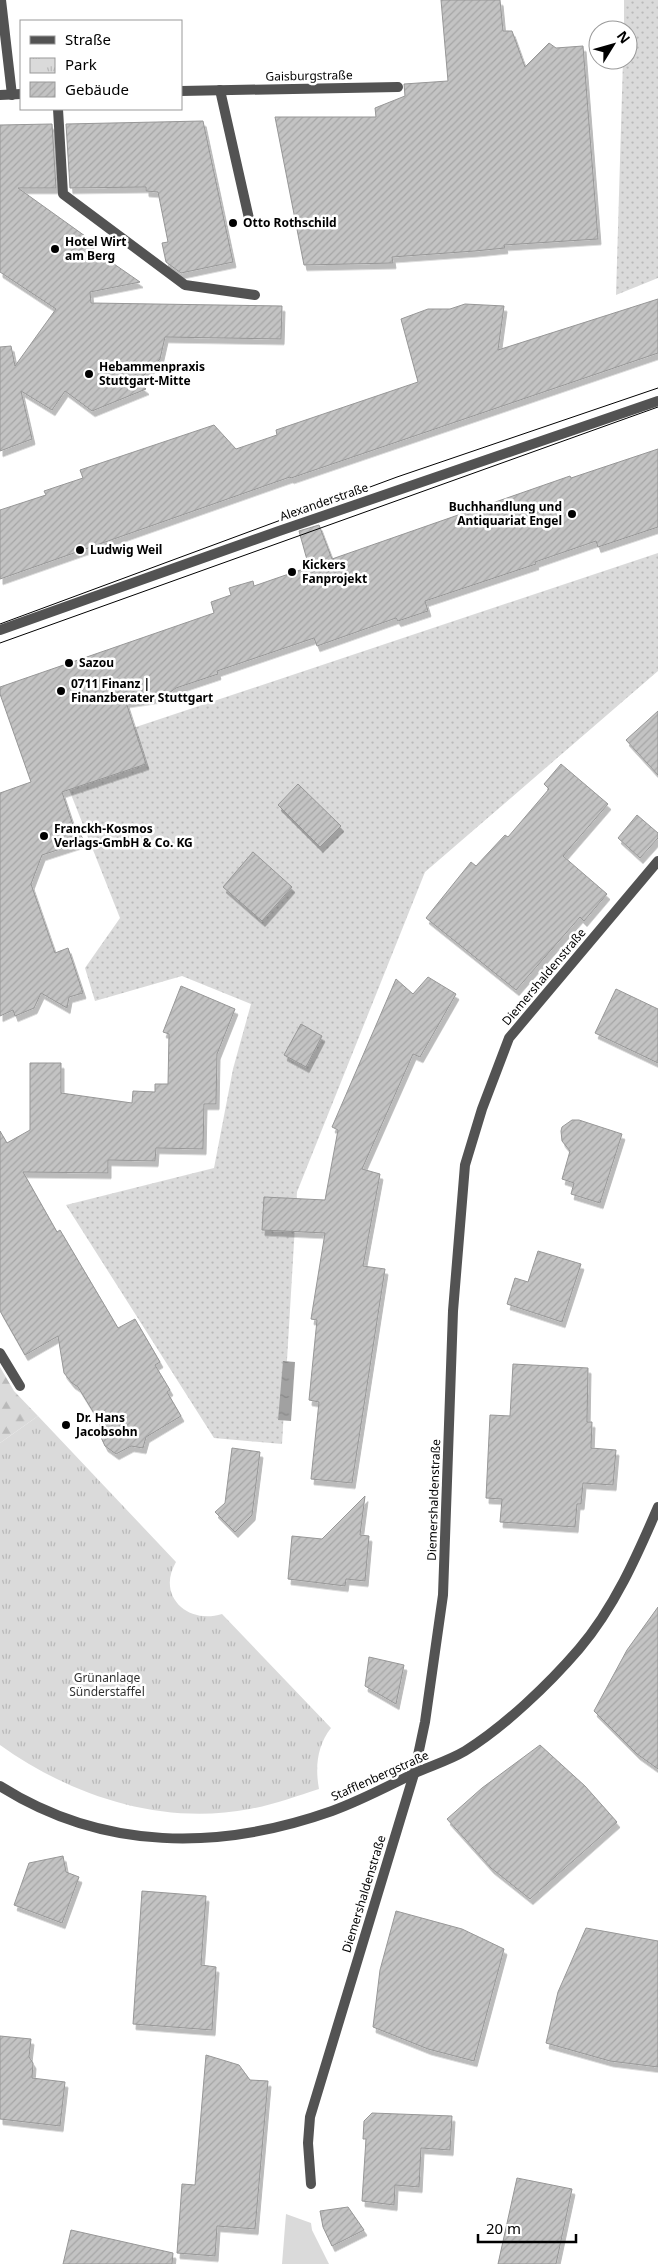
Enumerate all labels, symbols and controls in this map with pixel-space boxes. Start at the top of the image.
legend [20,20,182,110]
north arrow [588,20,638,70]
text: N [613,27,635,47]
text: Straße [65,29,111,49]
text: Park [65,54,97,74]
street label: Gaisburgstraße [265,66,353,85]
text: Gebäude [65,79,129,99]
place label: Otto Rothschild [243,214,337,231]
marker: Otto Rothschild [227,217,239,229]
place label: Hotel Wirt am Berg [65,233,127,264]
marker: Hotel Wirt am Berg [49,243,61,255]
place label: Hebammenpraxis Stuttgart-Mitte [99,358,205,389]
marker: Hebammenpraxis Stuttgart-Mitte [83,368,95,380]
street label: Alexanderstraße [277,478,371,525]
place label: Buchhandlung und Antiquariat Engel [449,498,562,529]
marker: Buchhandlung und Antiquariat Engel [566,508,578,520]
place label: Ludwig Weil [90,541,162,558]
marker: Ludwig Weil [74,544,86,556]
place label: Kickers Fanprojekt [302,556,367,587]
marker: Kickers Fanprojekt [286,566,298,578]
place label: Sazou [79,654,114,671]
marker: Sazou [63,657,75,669]
place label: 0711 Finanz | Finanzberater Stuttgart [71,675,213,706]
marker: 0711 Finanz | Finanzberater Stuttgart [55,685,67,697]
place label: Franckh-Kosmos Verlags-GmbH & Co. KG [54,820,193,851]
marker: Franckh-Kosmos Verlags-GmbH & Co. KG [38,830,50,842]
street label: Diemershaldenstraße [498,924,589,1029]
place label: Dr. Hans Jacobsohn [75,1409,138,1440]
marker: Dr. Hans Jacobsohn [60,1419,72,1431]
street label: Diemershaldenstraße [423,1438,444,1561]
park label: Grünanlage Sünderstaffel [69,1669,145,1700]
street label: Stafflenbergstraße [328,1746,432,1805]
street label: Diemershaldenstraße [338,1833,390,1955]
scale bar [478,2212,576,2244]
text: 20 m [486,2218,521,2238]

